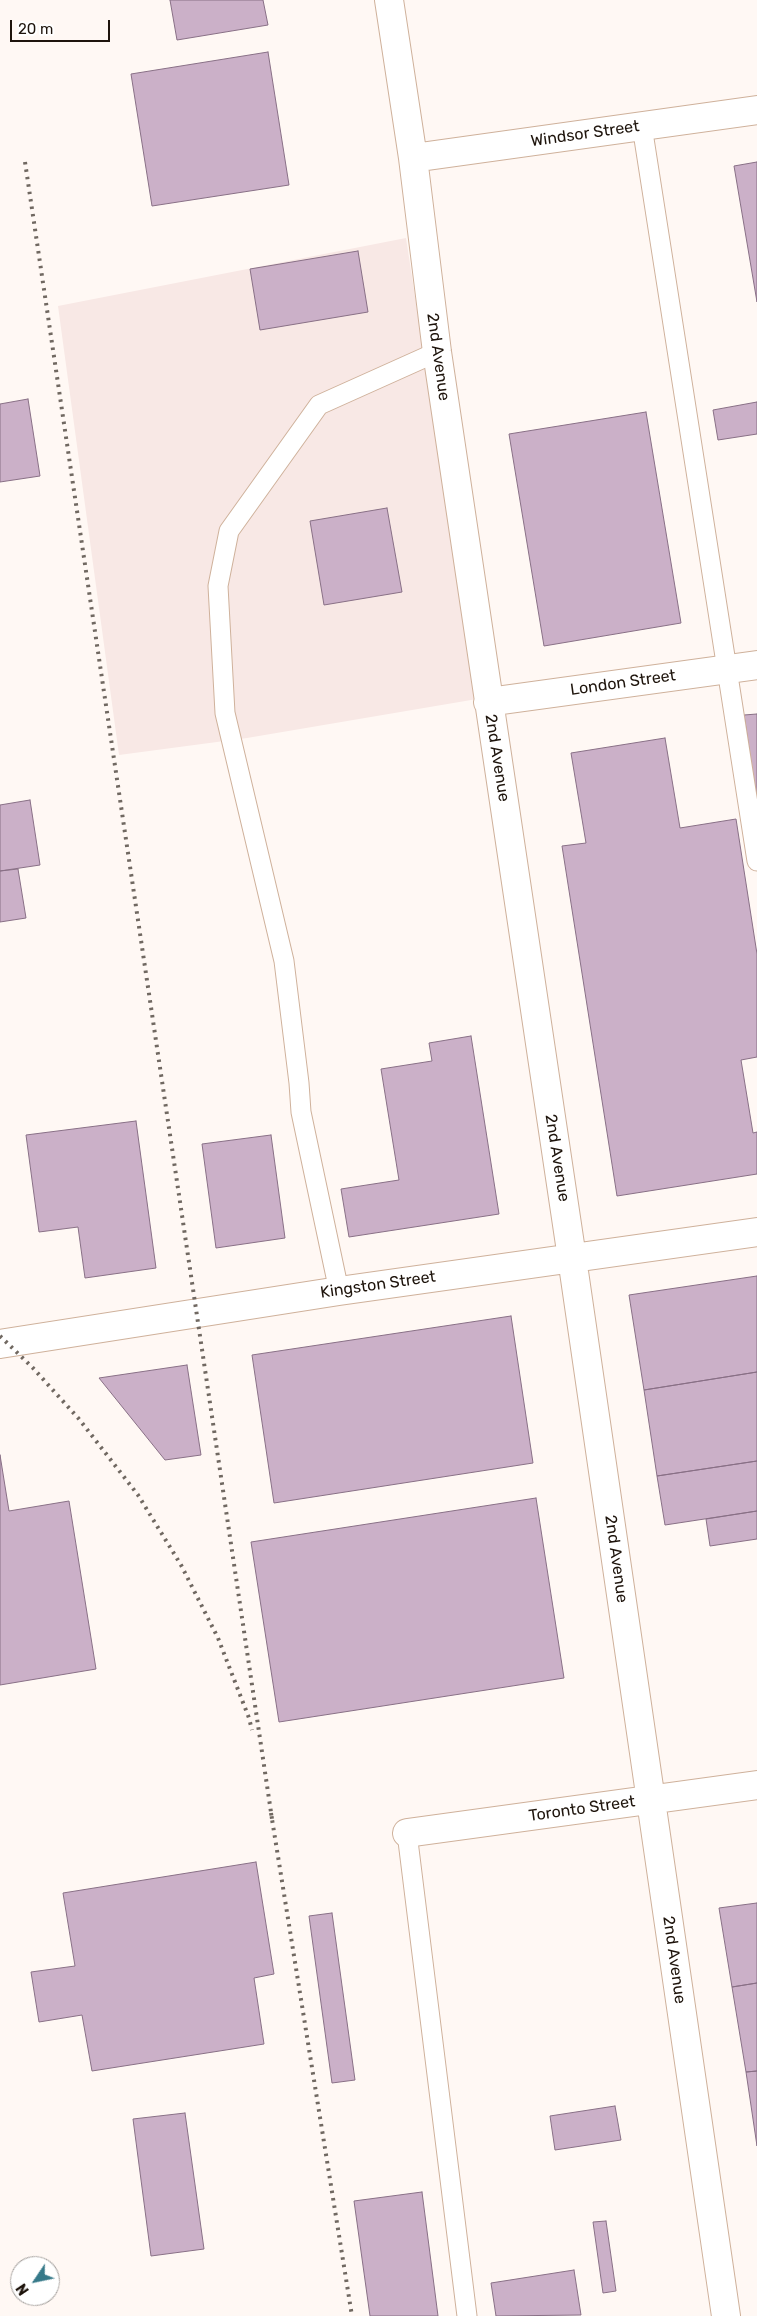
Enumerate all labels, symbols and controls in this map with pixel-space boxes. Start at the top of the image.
scale bar [12,10,112,42]
text: 20 m [18,20,53,38]
street label: Windsor Street [529,117,641,151]
street label: 2nd Avenue [422,312,454,402]
street label: London Street [569,666,677,700]
street label: 2nd Avenue [481,713,513,803]
street label: 2nd Avenue [541,1113,573,1203]
street label: Kingston Street [319,1267,437,1303]
street label: 2nd Avenue [600,1514,632,1604]
street label: Toronto Street [528,1792,636,1826]
street label: 2nd Avenue [658,1915,690,2005]
north arrow [10,2256,60,2306]
text: N [13,2280,33,2298]

